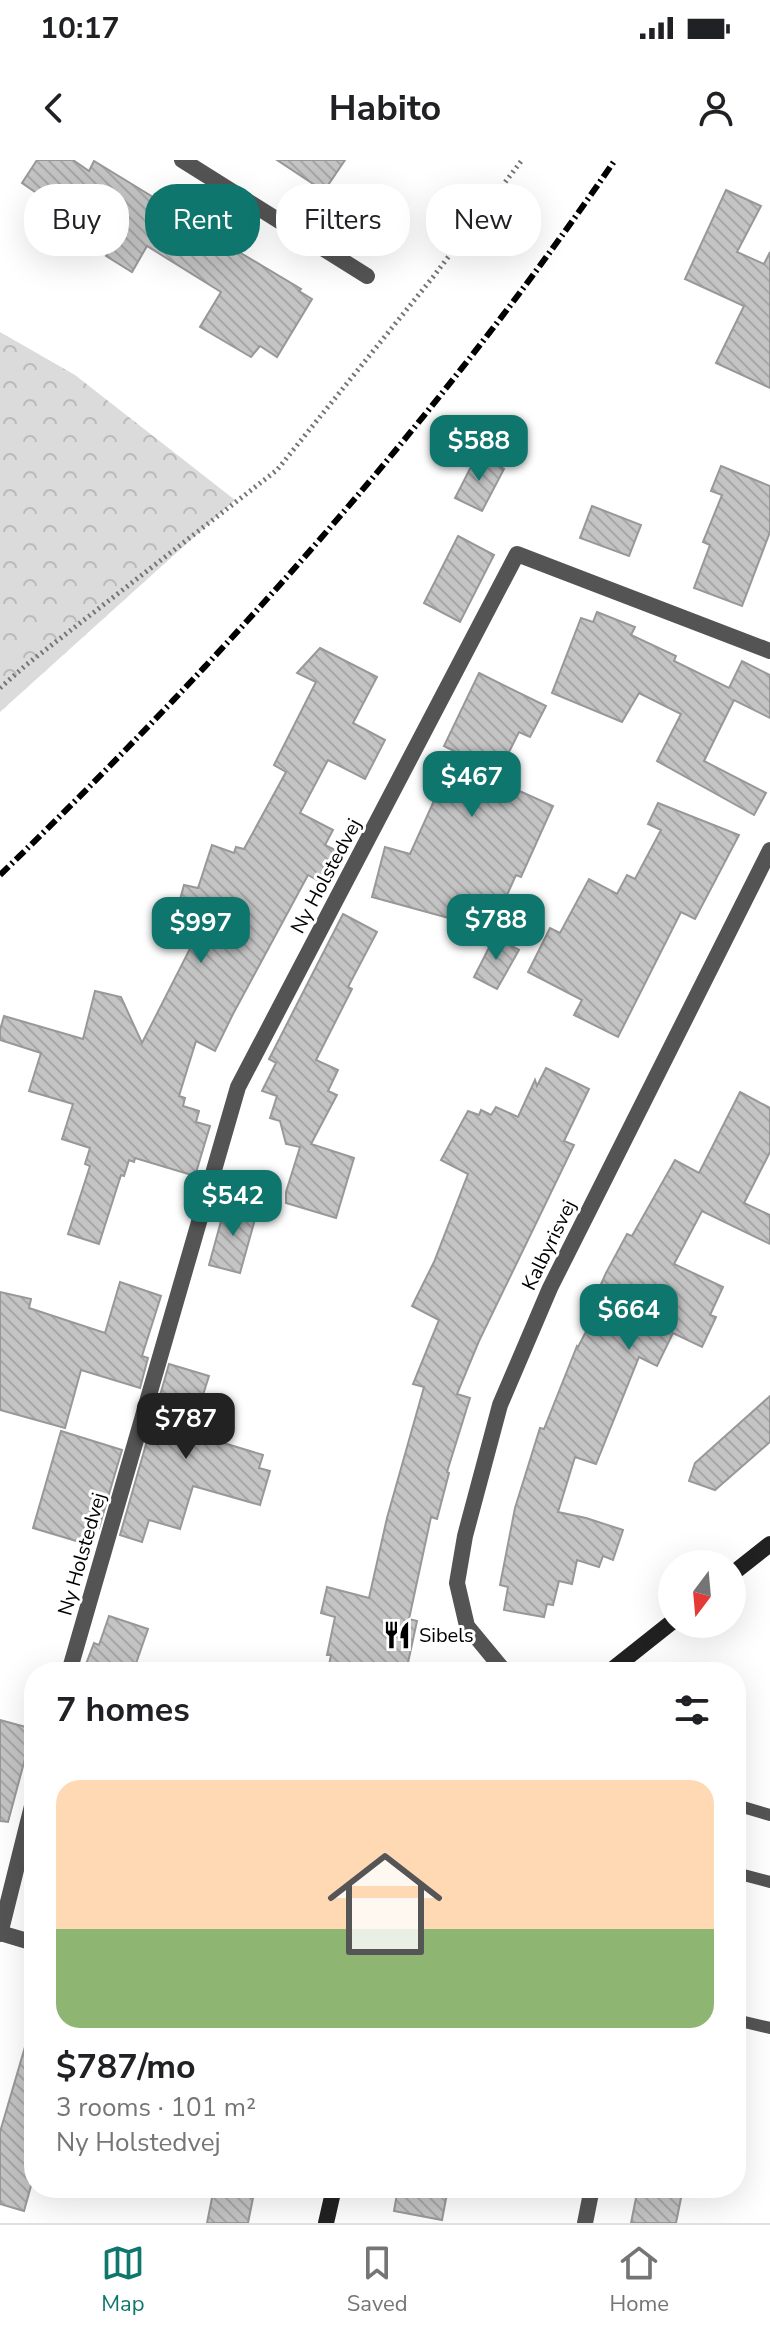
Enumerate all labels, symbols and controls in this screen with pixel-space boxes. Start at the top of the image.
text: 10:17 [40,8,119,49]
text: Habito [329,84,441,133]
icon: back [32,86,76,130]
icon: person [694,86,738,130]
chip: Buy [24,184,129,256]
chip: Rent [145,184,260,256]
chip: Filters [276,184,410,256]
chip: New [426,184,541,256]
pin: $588 [432,415,526,483]
text: $588 [448,423,510,458]
pin: $467 [425,751,519,819]
text: $467 [441,759,503,794]
street label: Ny Holstedvej [284,814,368,938]
pin: $788 [449,894,543,962]
pin: $997 [154,897,248,965]
text: $788 [465,902,527,937]
text: $997 [170,905,232,940]
pin: $542 [186,1170,280,1238]
text: $542 [202,1178,264,1213]
street label: Kalbyrisvej [515,1195,583,1295]
pin: $664 [582,1284,676,1352]
text: $664 [598,1292,660,1327]
pin: $787 [139,1393,233,1461]
text: $787 [155,1401,217,1436]
street label: Ny Holstedvej [52,1489,112,1619]
north arrow [658,1550,746,1638]
map controls [658,1550,746,1638]
restaurant icon: Sibels [382,1620,412,1650]
place label: Sibels [419,1622,474,1649]
text: 7 homes [56,1687,190,1733]
icon: filters [670,1688,714,1732]
icon: home [313,1832,457,1976]
text: $787/mo [56,2044,196,2090]
text: 3 rooms · 101 m² [56,2090,256,2125]
text: Ny Holstedvej [56,2125,221,2160]
tab: Map [101,2241,145,2319]
tab: Saved [347,2241,408,2319]
tab: Home [610,2241,669,2319]

